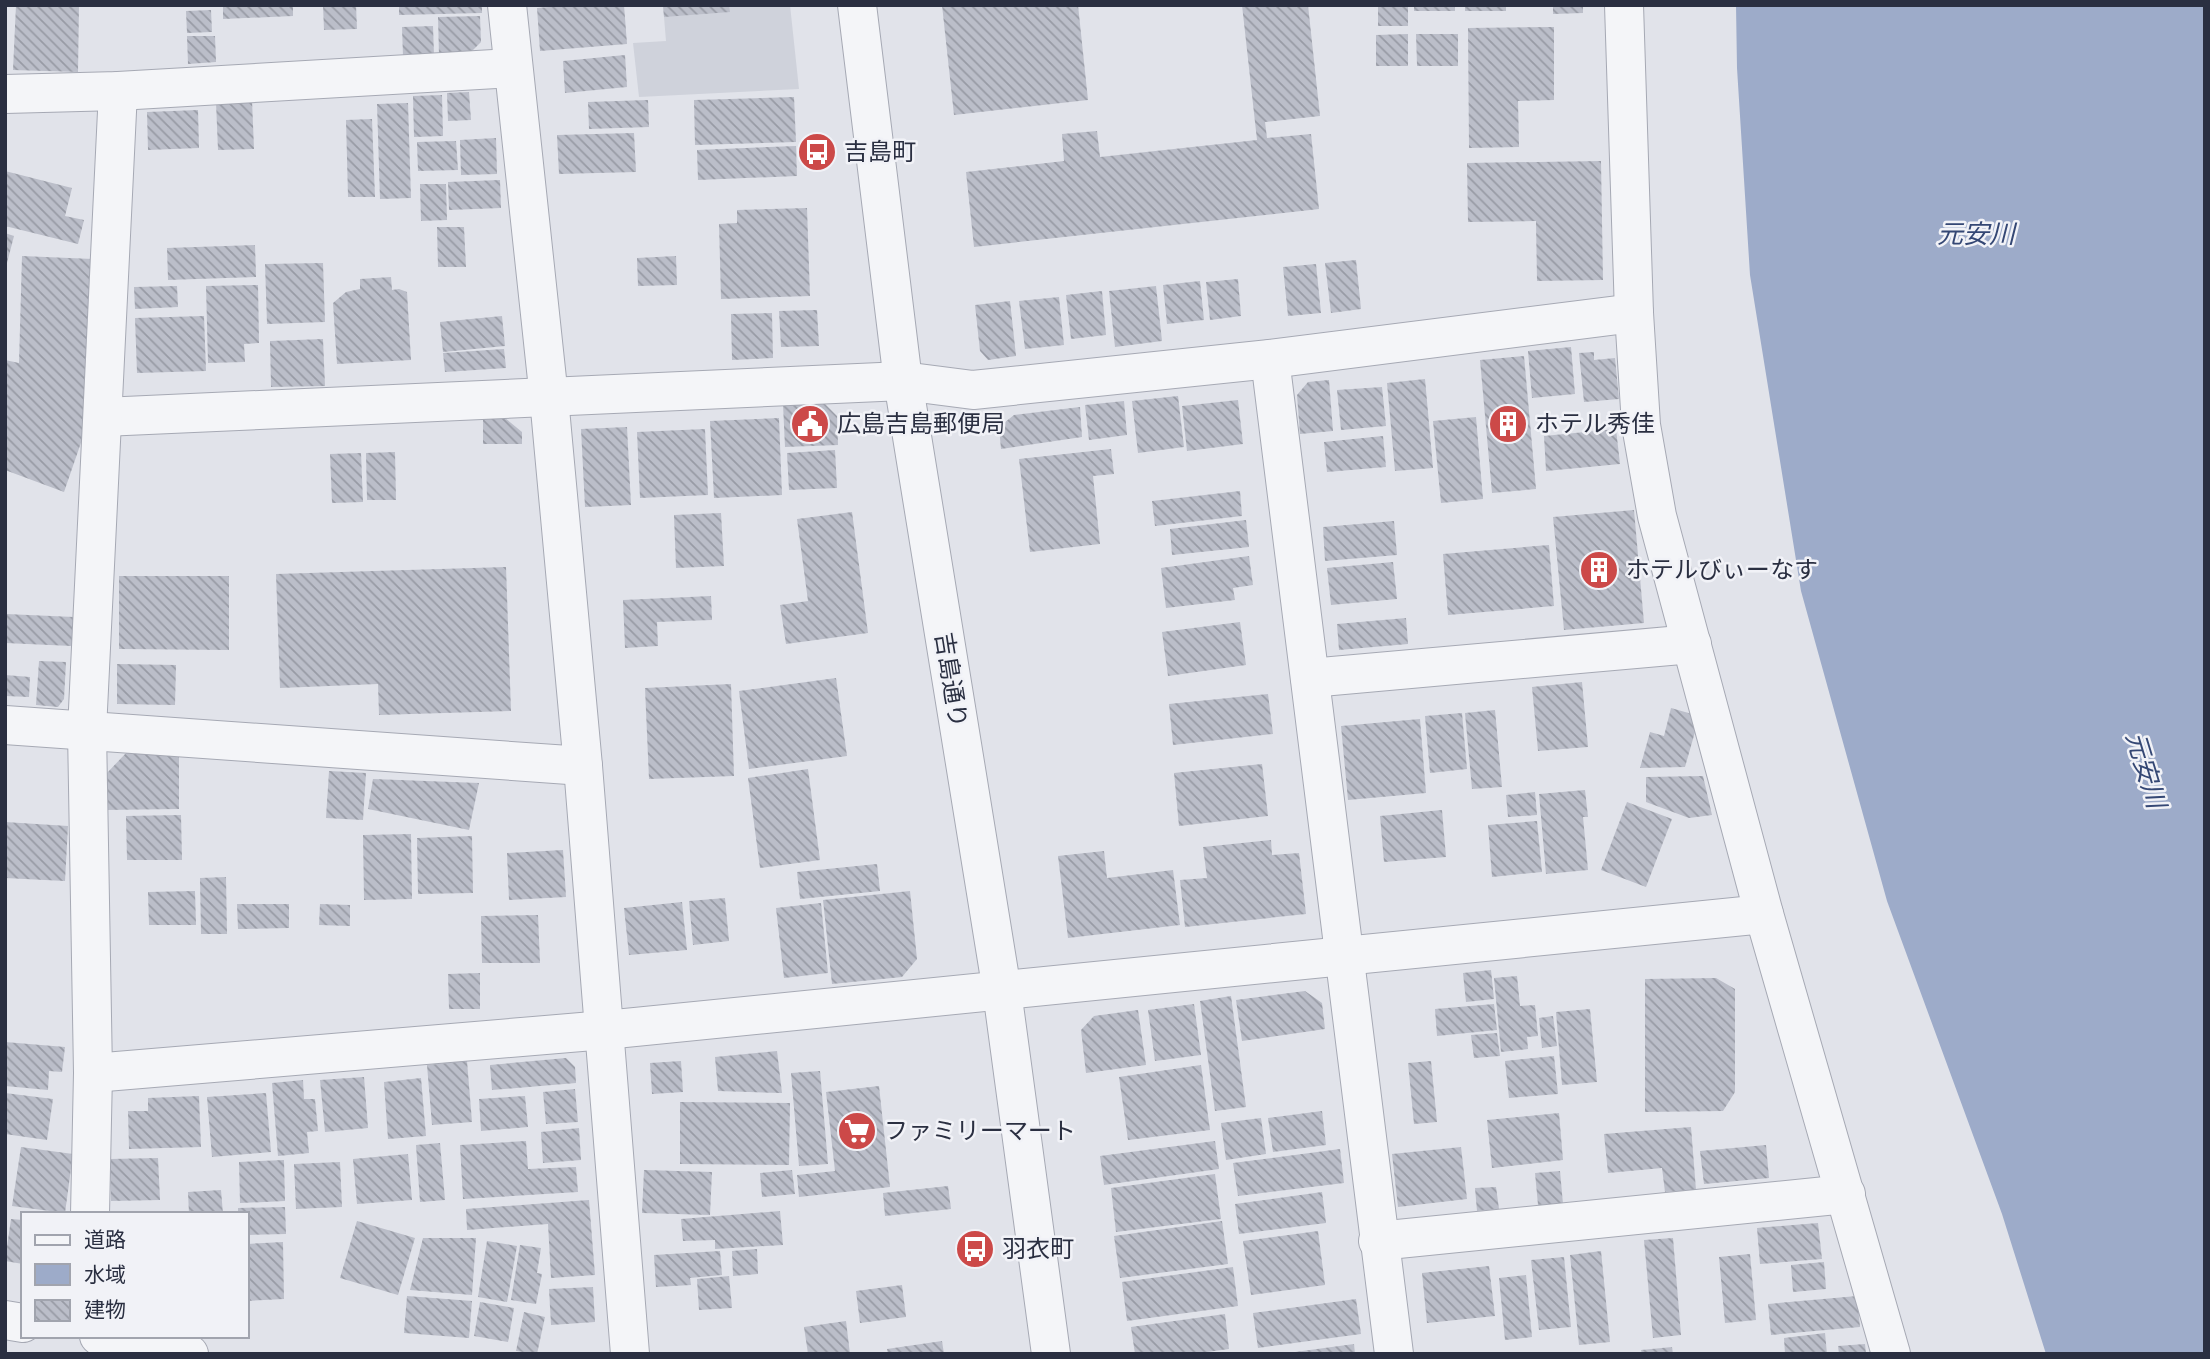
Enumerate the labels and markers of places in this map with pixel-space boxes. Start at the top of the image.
bus stop icon: 吉島町 [796,131,838,173]
place label: 吉島町 [844,139,916,165]
public building icon: 広島吉島郵便局 [789,403,831,445]
building icon: ホテル秀佳 [1487,403,1529,445]
place label: 広島吉島郵便局 [837,411,1005,437]
place label: ホテル秀佳 [1535,411,1655,437]
building icon: ホテルびぃーなす [1578,549,1620,591]
place label: ホテルびぃーなす [1626,558,1818,583]
supermarket icon: ファミリーマート [836,1110,878,1152]
place label: ファミリーマート [884,1120,1076,1144]
bus stop icon: 羽衣町 [954,1228,996,1270]
place label: 羽衣町 [1002,1237,1074,1262]

